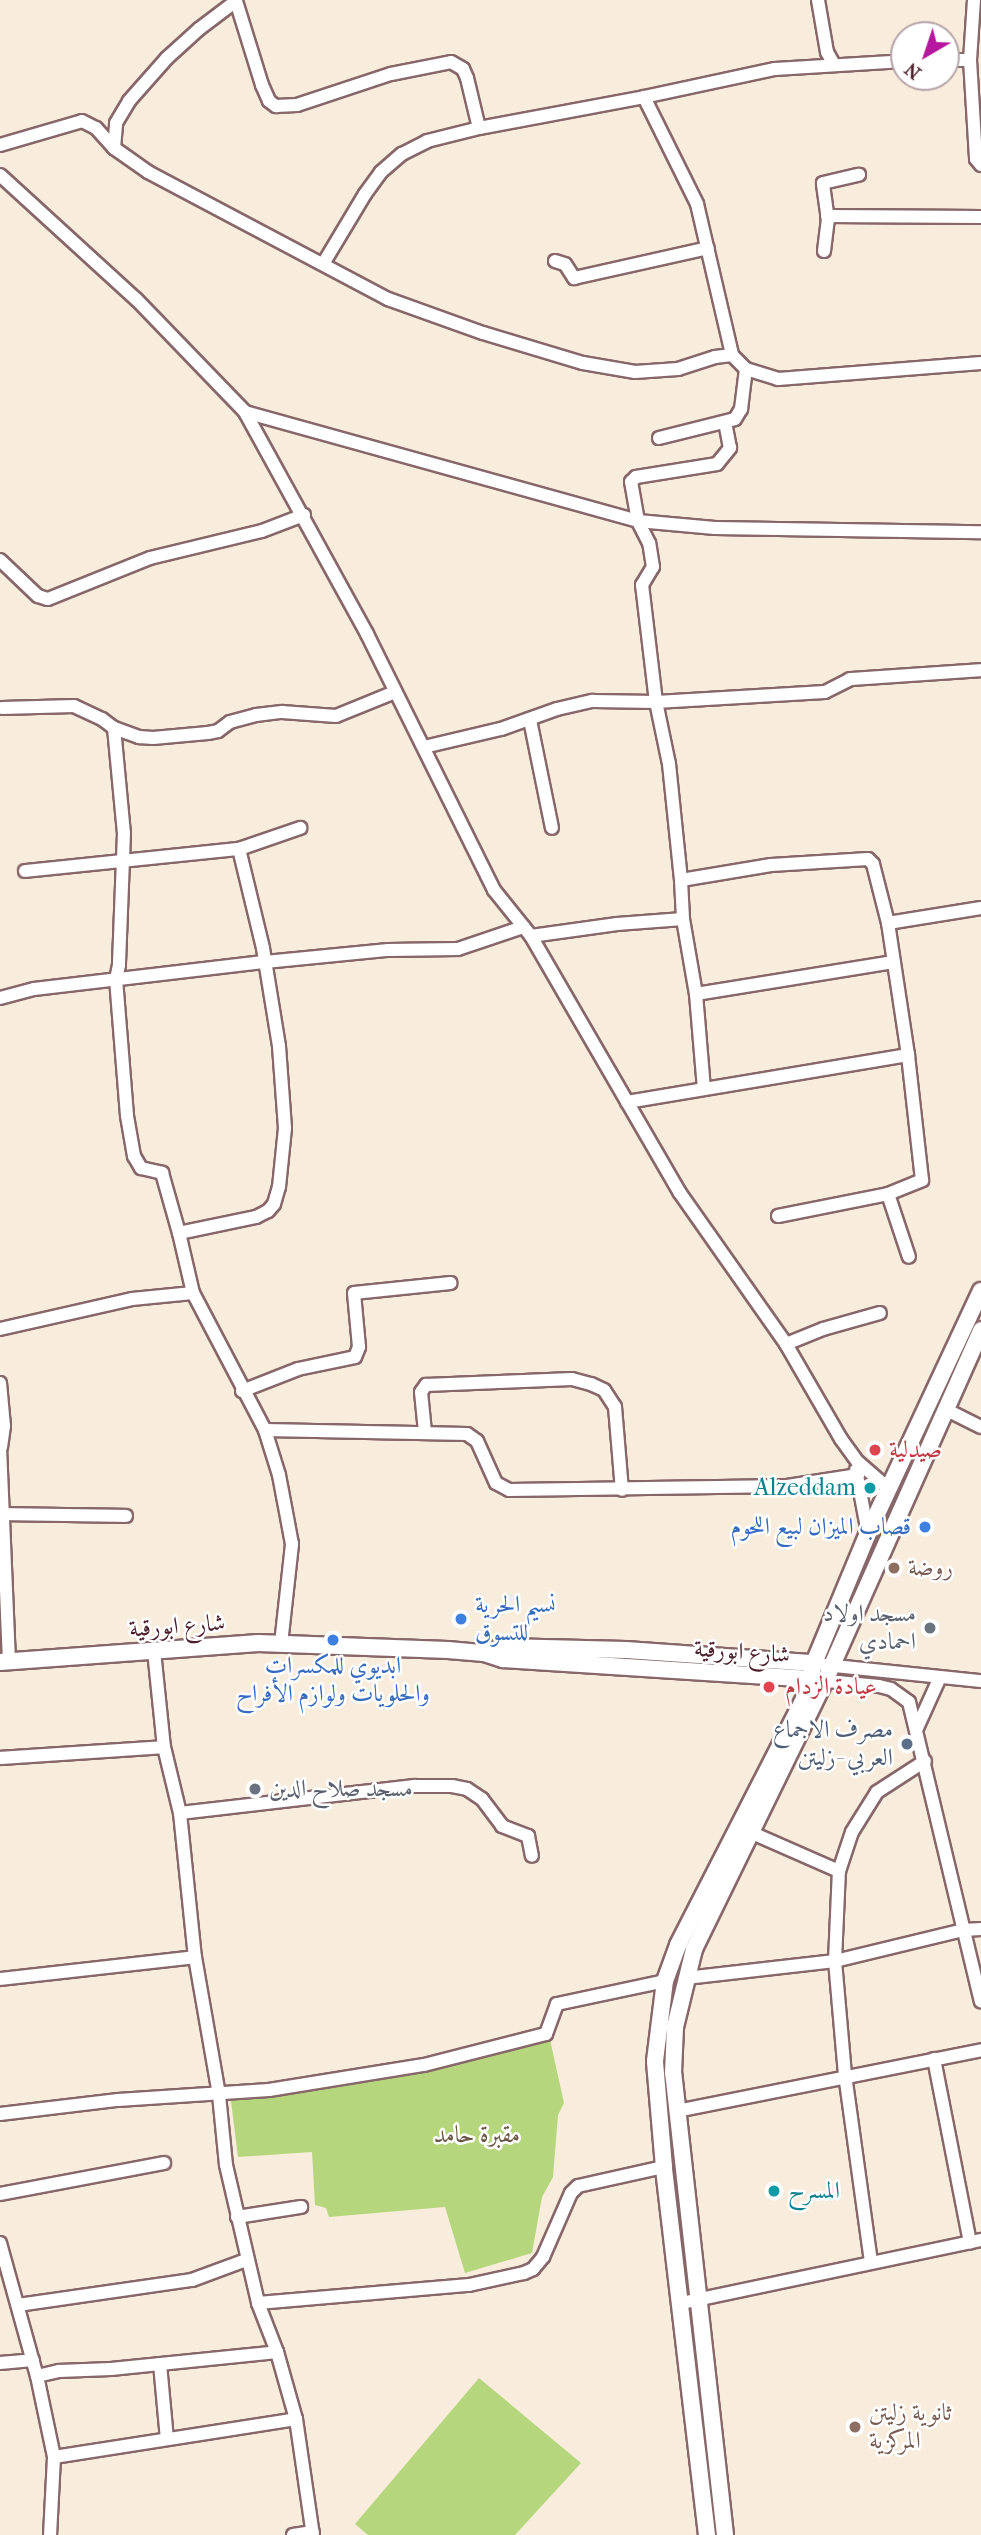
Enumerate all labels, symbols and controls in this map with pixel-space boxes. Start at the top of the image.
north arrow [890,21,960,91]
text: N [901,58,926,84]
place label: صيدلية [889,1436,942,1464]
marker: صيدلية [867,1442,883,1458]
place label: Alzeddam [754,1474,856,1502]
marker: Alzeddam [862,1480,878,1496]
place label: قصاب الميزان لبيع اللحوم [730,1513,911,1541]
marker: قصاب الميزان لبيع اللحوم [917,1519,933,1535]
place label: روضة [908,1554,953,1582]
marker: روضة [886,1560,902,1576]
place label: نسيم الحرية للتسوق [475,1591,556,1647]
place label: مسجد اولاد احمادي [823,1600,916,1656]
street label: شارع ابورقية [128,1608,226,1644]
marker: نسيم الحرية للتسوق [453,1611,469,1627]
marker: مسجد اولاد احمادي [922,1620,938,1636]
marker: ابديوي للمكسرات والحلويات ولوازم الأفراح [325,1632,341,1648]
street label: شارع ابورقية [693,1634,791,1670]
place label: ابديوي للمكسرات والحلويات ولوازم الأفراح [236,1652,430,1708]
place label: عيادة الزدام [785,1673,877,1701]
marker: عيادة الزدام [759,1677,779,1697]
place label: مصرف الاجماع العربي -زليتن [773,1716,893,1772]
marker: مصرف الاجماع العربي -زليتن [899,1736,915,1752]
place label: مسجد صلاح الدين [269,1775,413,1803]
marker: مسجد صلاح الدين [247,1781,263,1797]
park label: مقبرة حامد [434,2121,520,2149]
place label: المسرح [788,2177,840,2205]
marker: المسرح [766,2183,782,2199]
place label: ثانوية زليتن المركزية [869,2399,951,2455]
marker: ثانوية زليتن المركزية [847,2419,863,2435]

